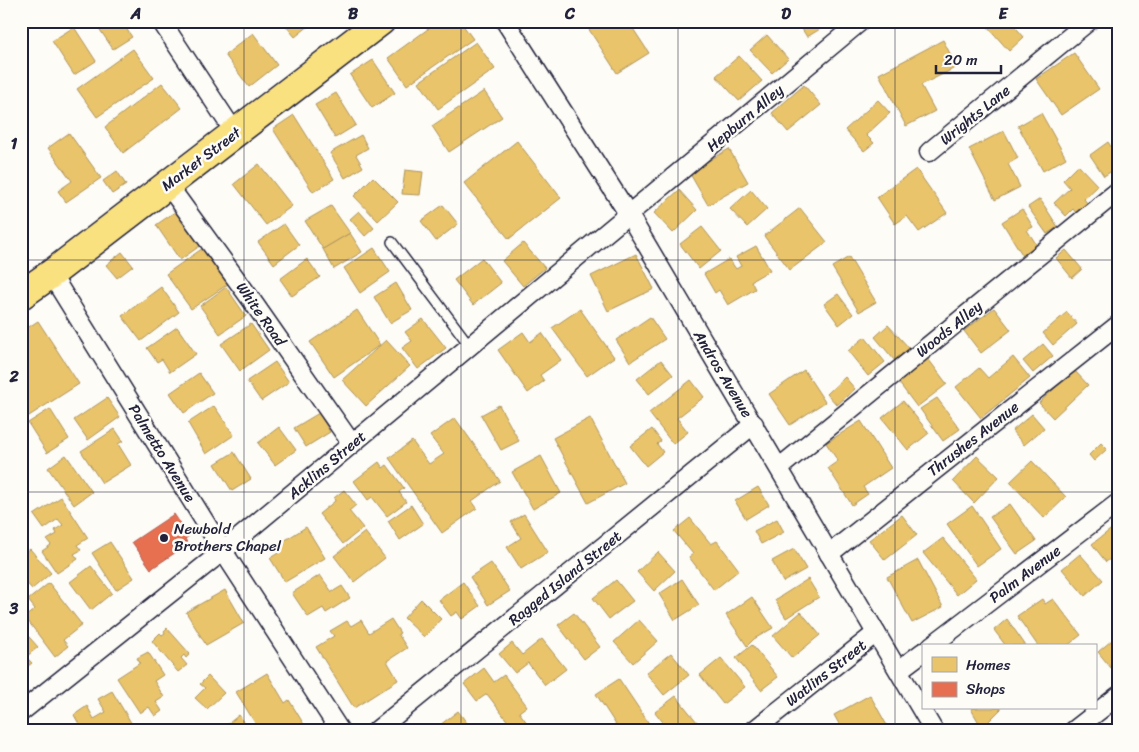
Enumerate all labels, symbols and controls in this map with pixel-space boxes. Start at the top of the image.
text: A [130,0,141,28]
text: B [348,0,359,28]
text: C [564,0,576,28]
text: D [781,0,791,28]
text: E [999,0,1009,28]
scale bar [936,42,1002,74]
text: 20 m [944,47,978,73]
street label: Hepburn Alley [701,78,790,158]
street label: Wrights Lane [934,78,1016,152]
street label: Market Street [155,120,247,198]
text: 1 [11,129,18,158]
street label: White Road [229,276,293,353]
street label: Woods Alley [910,294,988,364]
street label: Andros Avenue [686,324,760,423]
text: 2 [8,362,19,391]
street label: Thrushes Avenue [921,394,1025,483]
street label: Palmetto Avenue [121,399,203,507]
street label: Acklins Street [281,424,373,507]
place label: Newbold Brothers Chapel [174,516,282,559]
street label: Ragged Island Street [502,524,628,632]
marker: Newbold Brothers Chapel [158,532,170,544]
street label: Palm Avenue [983,538,1067,610]
text: 3 [9,594,19,623]
street label: Watlins Street [780,633,873,713]
legend [922,644,1096,710]
text: Homes [966,652,1010,678]
text: Shops [966,676,1006,702]

